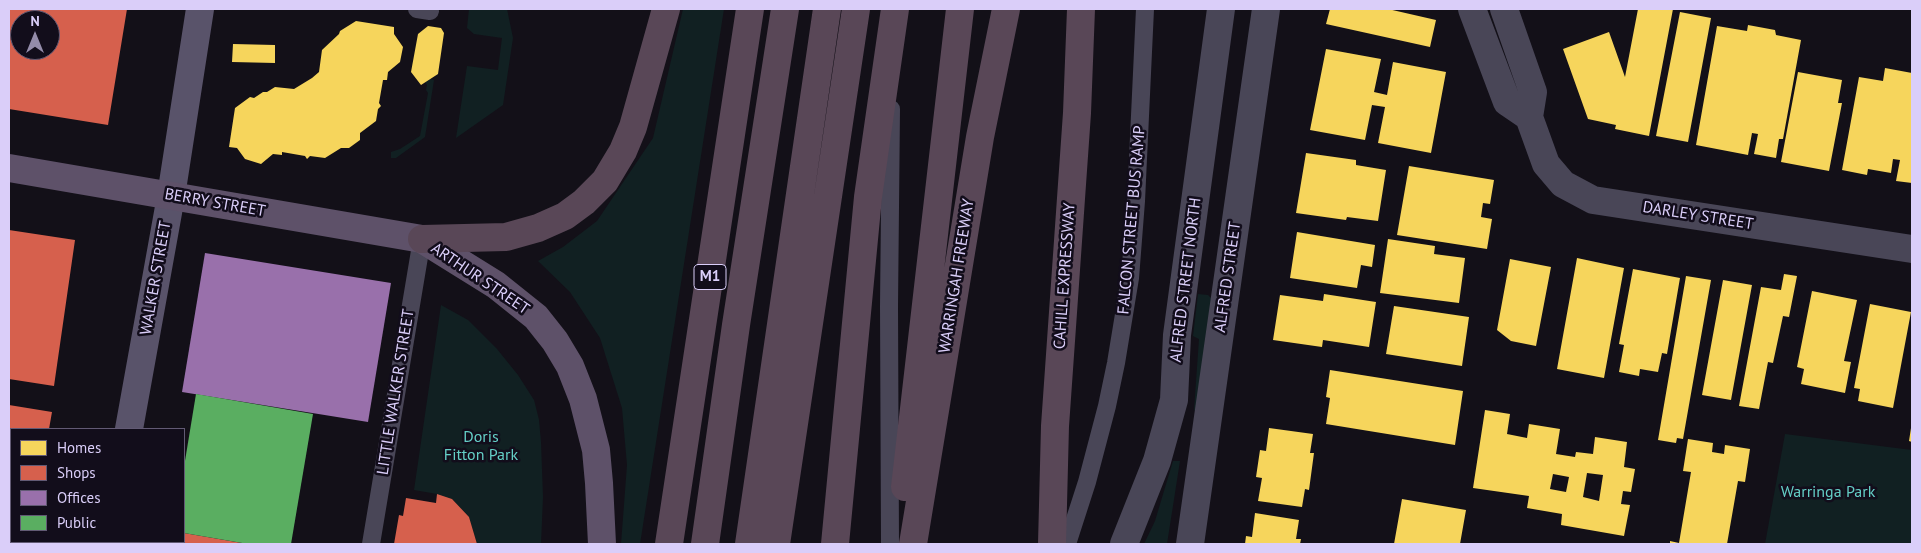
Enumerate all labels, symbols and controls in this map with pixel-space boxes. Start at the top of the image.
north arrow [10,10,60,60]
text: N [30,12,40,30]
street label: FALCON STREET BUS RAMP [1114,125,1150,315]
street label: BERRY STREET [163,185,267,221]
street label: ALFRED STREET NORTH [1166,197,1206,363]
street label: WARRINGAH FREEWAY [935,198,979,354]
street label: DARLEY STREET [1641,198,1755,234]
street label: CAHILL EXPRESSWAY [1050,202,1080,350]
street label: WALKER STREET [137,219,175,337]
street label: ALFRED STREET [1211,220,1245,334]
street label: ARTHUR STREET [427,239,533,319]
road number: M1 [694,264,726,290]
street label: LITTLE WALKER STREET [373,308,419,476]
park label: Doris Fitton Park [444,427,518,465]
legend [10,428,185,543]
text: Homes [57,438,101,457]
text: Shops [57,463,96,482]
park label: Warringa Park [1781,482,1875,502]
text: Offices [57,488,101,507]
text: Public [57,513,96,532]

